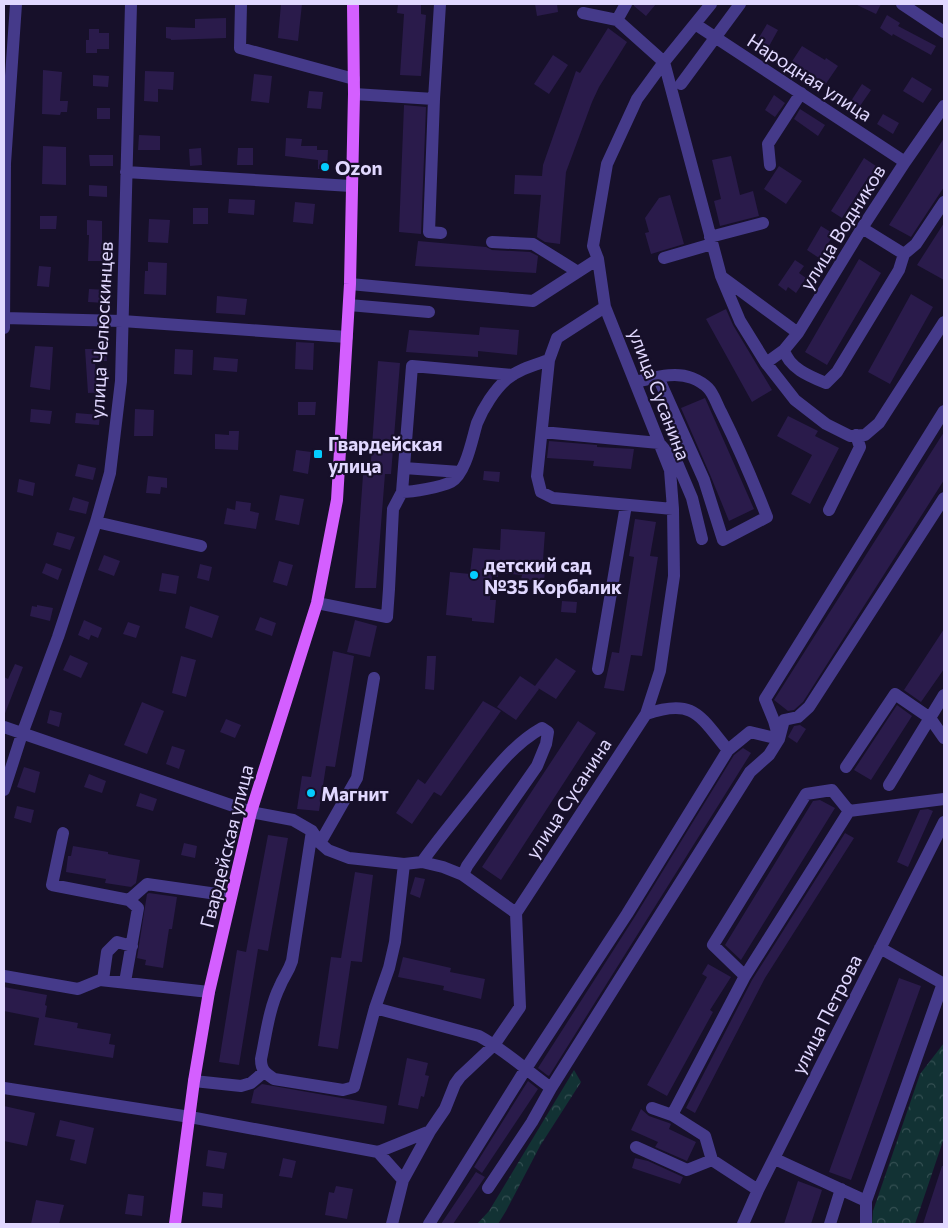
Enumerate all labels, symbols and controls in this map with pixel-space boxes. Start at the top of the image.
street label: Народная улица [743,28,877,126]
place label: Ozon [335,156,383,179]
street label: улица Водников [794,160,890,294]
marker: Ozon [319,161,331,173]
street label: улица Челюскинцев [85,241,117,419]
street label: улица Сусанина [624,325,696,463]
place label: Гвардейская улица [328,432,442,477]
marker: Гвардейская улица [312,448,324,460]
place label: детский сад №35 Корбалик [484,553,622,598]
marker: детский сад №35 Корбалик [468,569,480,581]
street label: улица Сусанина [520,733,616,863]
street label: Гвардейская улица [195,762,257,930]
place label: Магнит [321,782,389,805]
marker: Магнит [305,787,317,799]
street label: улица Петрова [786,950,866,1078]

